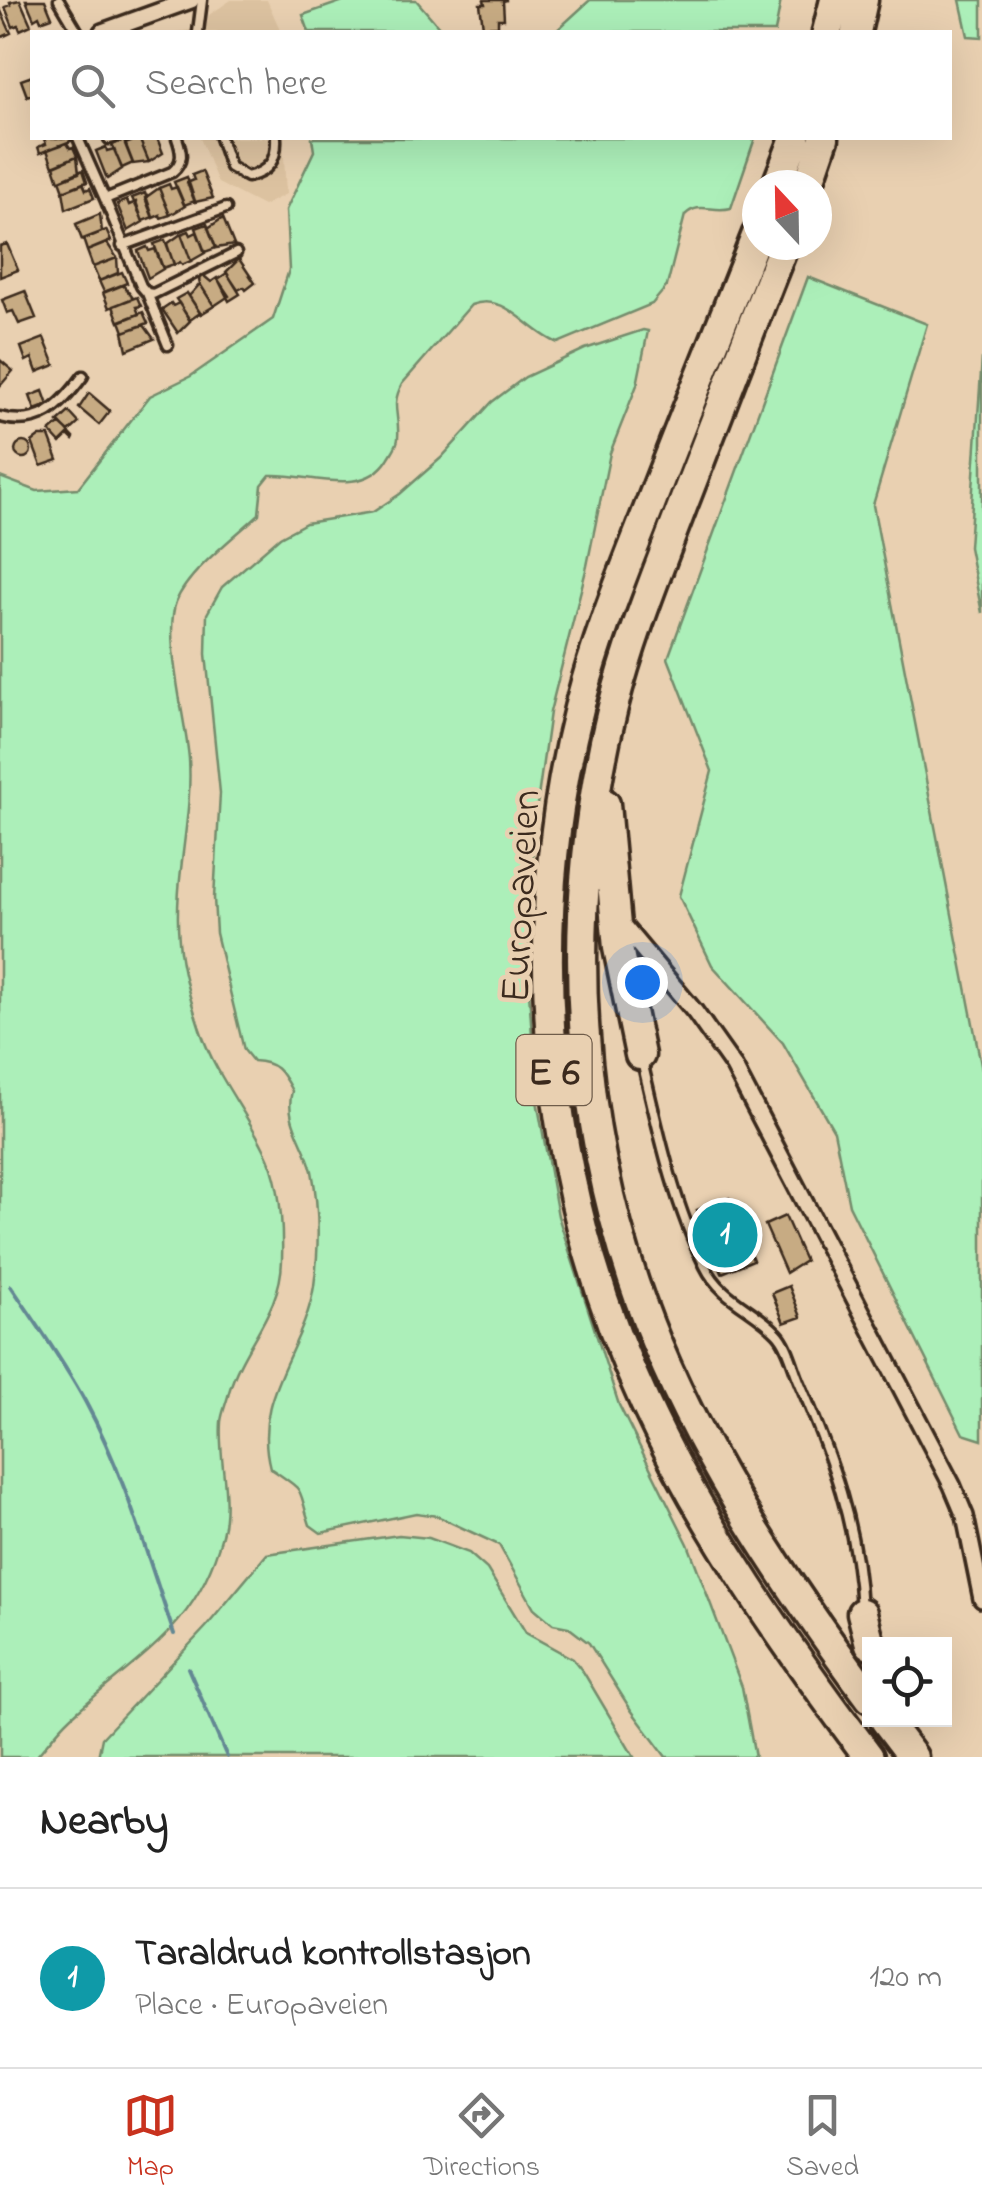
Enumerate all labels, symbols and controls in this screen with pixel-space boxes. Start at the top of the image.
search box [30,30,952,140]
text: Search here [145,57,327,113]
icon: search [65,58,120,113]
north arrow [742,170,832,260]
street label: Europaveien [486,788,559,1004]
your location [617,957,668,1008]
road number: E 6 [516,1035,592,1105]
pin: 1 [692,1198,758,1272]
map controls [862,1637,952,1727]
button: locate [862,1637,952,1727]
text: Nearby [40,1792,168,1853]
text: Taraldrud kontrollstasjon [135,1927,531,1983]
text: 1 [67,1955,78,2002]
text: 120 m [869,1955,942,2002]
text: Place · Europaveien [135,1983,388,2030]
tab: Map [123,2088,178,2189]
tab: Directions [424,2088,540,2189]
tab: Saved [786,2088,859,2189]

